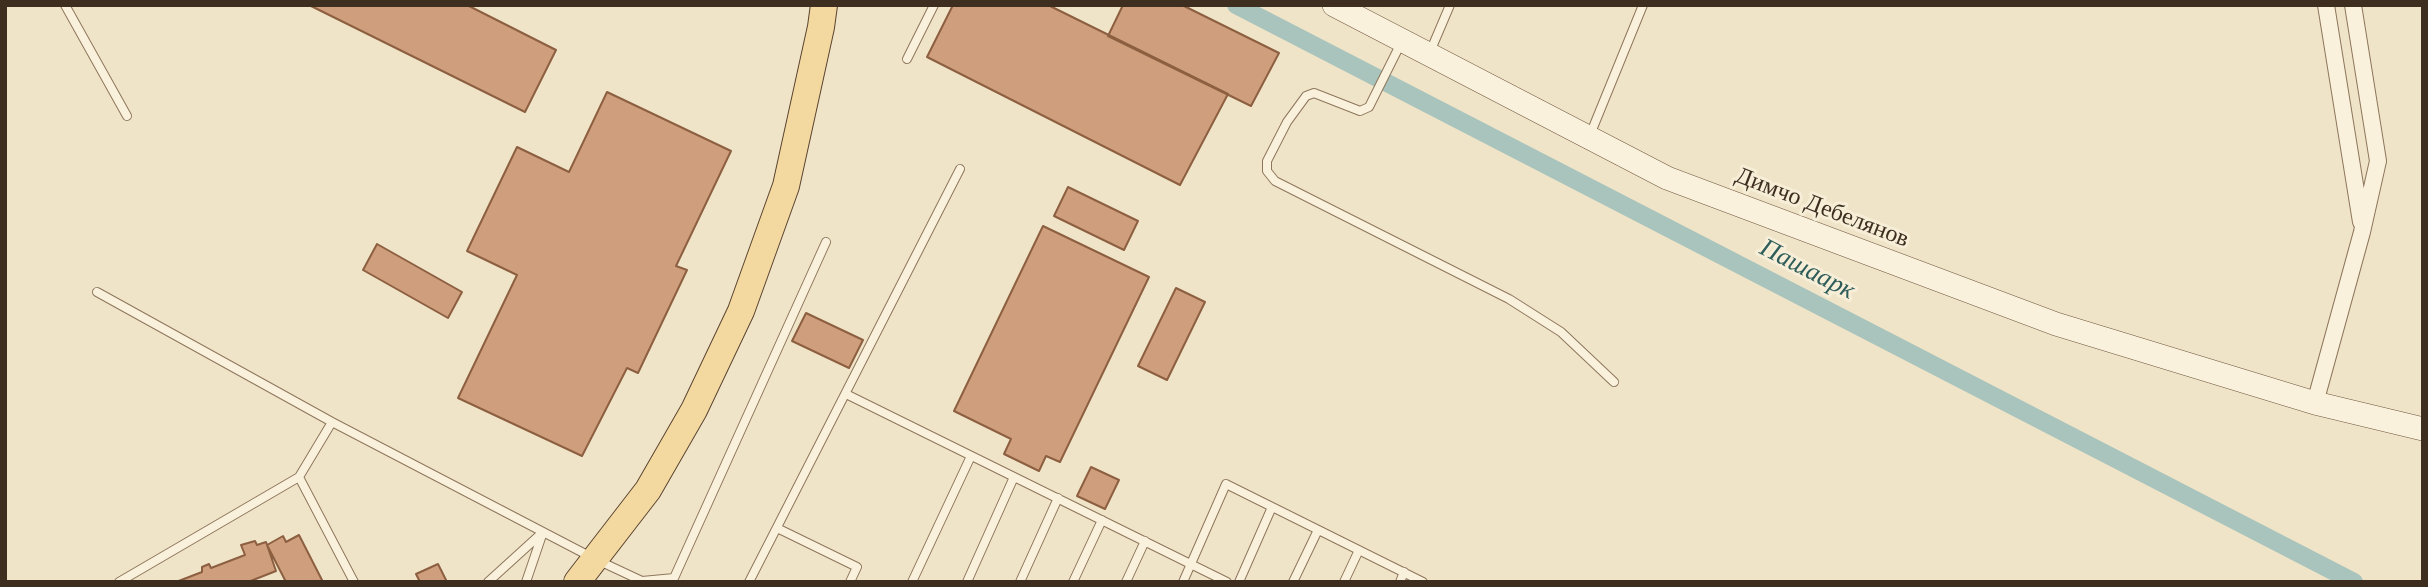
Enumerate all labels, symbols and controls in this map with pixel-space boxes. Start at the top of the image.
street label: Димчо Дебелянов [1731,162,1913,254]
water label: Пашаарк [1754,233,1860,307]

